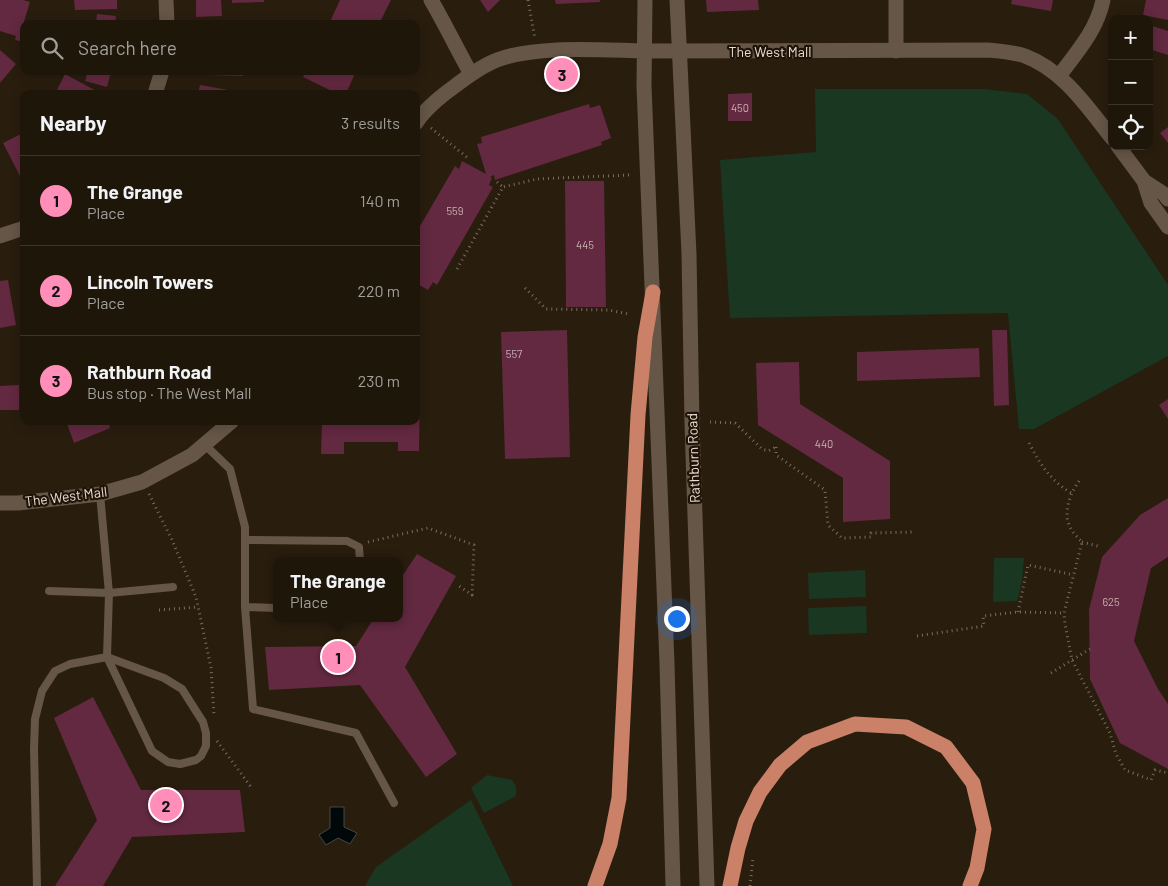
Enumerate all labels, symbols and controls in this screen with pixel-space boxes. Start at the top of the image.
map controls [1108,15,1153,150]
button: + [1108,15,1153,60]
search box [20,20,420,75]
icon: search [38,34,66,62]
text: Search here [78,36,177,59]
street label: The West Mall [729,43,811,60]
pin: 3 [546,55,578,93]
button: − [1108,60,1153,105]
house number: 450 [731,101,749,114]
button: locate [1108,105,1153,150]
text: Nearby [40,110,106,135]
text: 3 results [341,113,400,132]
text: The Grange [87,180,183,203]
text: 1 [53,191,59,210]
text: 140 m [360,191,400,210]
text: Place [87,203,125,222]
house number: 559 [446,204,464,217]
house number: 445 [576,238,594,251]
text: Lincoln Towers [87,270,213,293]
text: 2 [52,281,60,300]
text: 220 m [357,281,400,300]
text: Place [87,293,125,312]
house number: 557 [506,347,522,360]
text: Rathburn Road [87,360,212,383]
text: 3 [52,371,60,390]
text: 230 m [358,371,400,390]
text: Bus stop · The West Mall [87,383,252,402]
street label: Rathburn Road [683,413,703,503]
house number: 440 [815,437,833,450]
street label: The West Mall [24,483,108,509]
popup [273,557,403,622]
text: The Grange [290,569,386,592]
text: Place [290,592,328,611]
house number: 625 [1102,595,1120,608]
your location [664,606,690,632]
pin: 1 [322,638,354,676]
pin: 2 [150,786,182,824]

